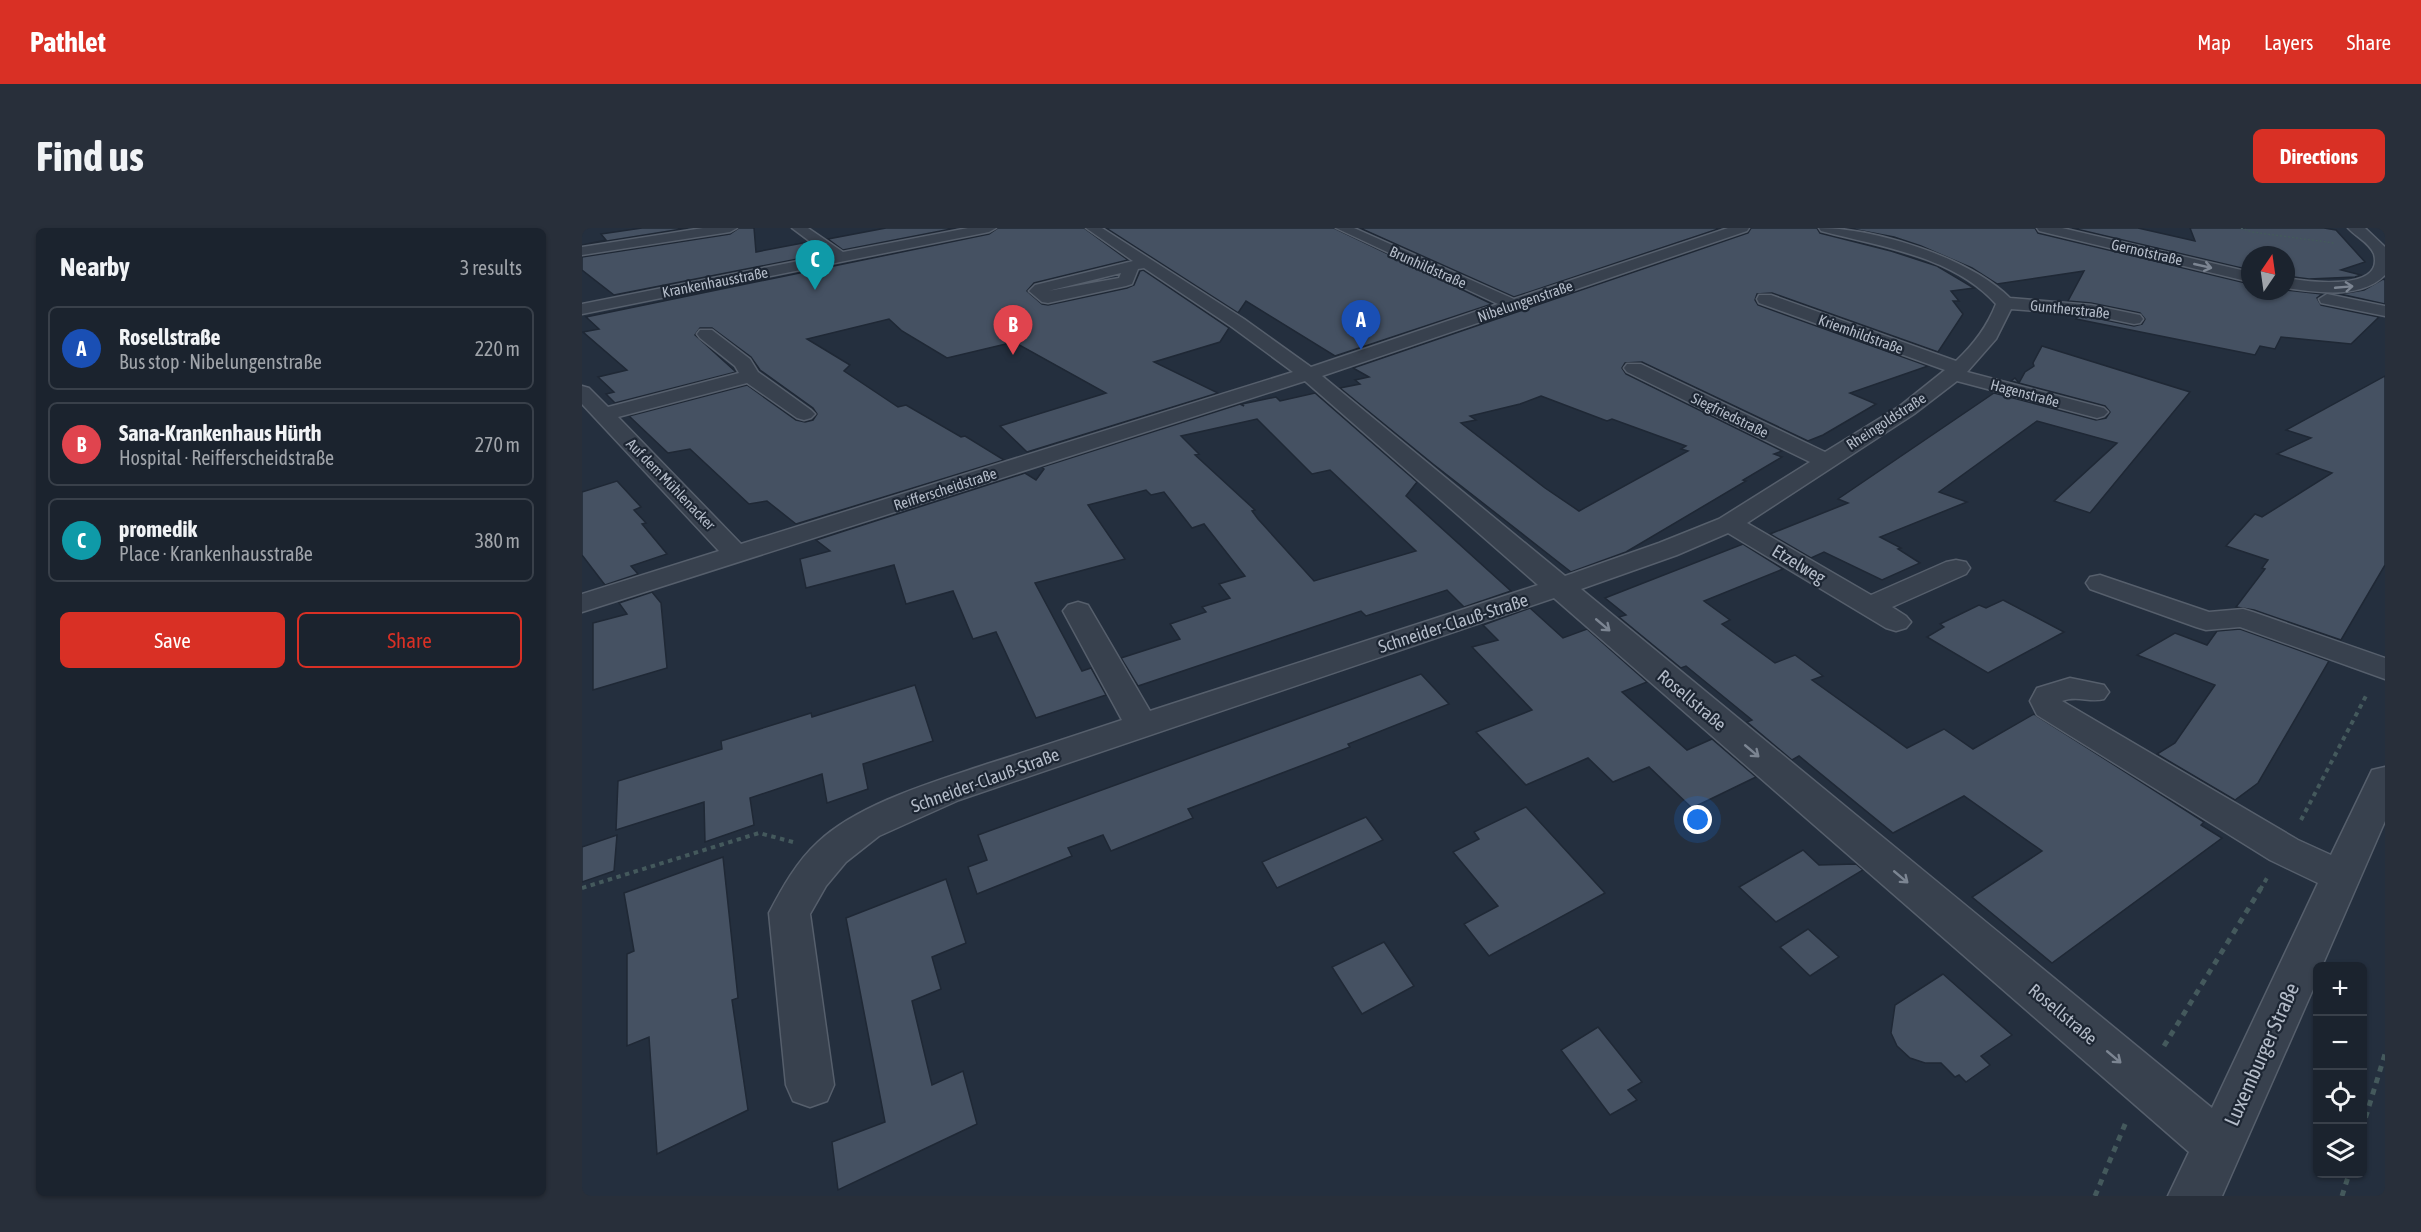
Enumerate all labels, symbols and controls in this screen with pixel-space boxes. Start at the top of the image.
text: Pathlet [30,26,106,58]
text: Map [2197,30,2231,54]
text: Layers [2264,30,2314,54]
text: Share [2347,30,2391,54]
button: Directions [2253,129,2385,183]
text: Find us [36,132,144,180]
street label: Gernotstraße [2110,236,2184,268]
pin: C [796,241,834,290]
street label: Brunhildstraße [1387,242,1469,292]
north arrow [2241,246,2295,300]
text: Nearby [60,252,130,282]
text: 3 results [460,256,522,279]
one-way arrow [2193,260,2212,272]
street label: Krankenhausstraße [661,263,770,301]
street label: Nibelungenstraße [1475,277,1575,325]
one-way arrow [2334,281,2354,292]
street label: Guntherstraße [2029,296,2111,322]
pin: A [1342,300,1380,350]
pin: B [994,306,1032,355]
street label: Kriemhildstraße [1816,311,1906,357]
text: Rosellstraße [119,324,220,350]
text: A [77,337,86,360]
text: 220 m [475,337,520,360]
text: Bus stop · Nibelungenstraße [119,350,322,373]
street label: Hagenstraße [1989,376,2061,410]
street label: Siegfriedstraße [1689,389,1771,441]
street label: Rheingoldstraße [1843,389,1929,453]
text: Sana-Krankenhaus Hürth [119,420,322,446]
text: B [77,433,86,456]
text: 270 m [475,433,520,456]
street label: Auf dem Mühlenacker [623,435,719,534]
text: Hospital · Reifferscheidstraße [119,446,334,469]
street label: Reifferscheidstraße [891,464,999,514]
text: promedik [119,516,197,542]
text: C [77,529,86,552]
text: 380 m [475,529,520,552]
street label: Etzelweg [1769,540,1830,588]
text: Place · Krankenhausstraße [119,542,313,565]
street label: Schneider-Clauß-Straße [1376,589,1530,657]
button: Save [60,612,285,668]
button: Share [297,612,522,668]
one-way arrow [1595,618,1610,632]
street label: Rosellstraße [1653,665,1731,735]
street label: Schneider-Clauß-Straße [908,743,1062,817]
one-way arrow [1744,744,1759,758]
your location [1683,805,1712,834]
one-way arrow [1893,870,1908,884]
map controls [2313,962,2367,1178]
button: + [2313,962,2367,1016]
street label: Rosellstraße [2024,979,2102,1049]
street label: Luxemburger Straße [2219,979,2303,1129]
button: − [2313,1016,2367,1070]
one-way arrow [2106,1050,2121,1064]
button: locate [2313,1070,2367,1124]
button: layers [2313,1124,2367,1178]

